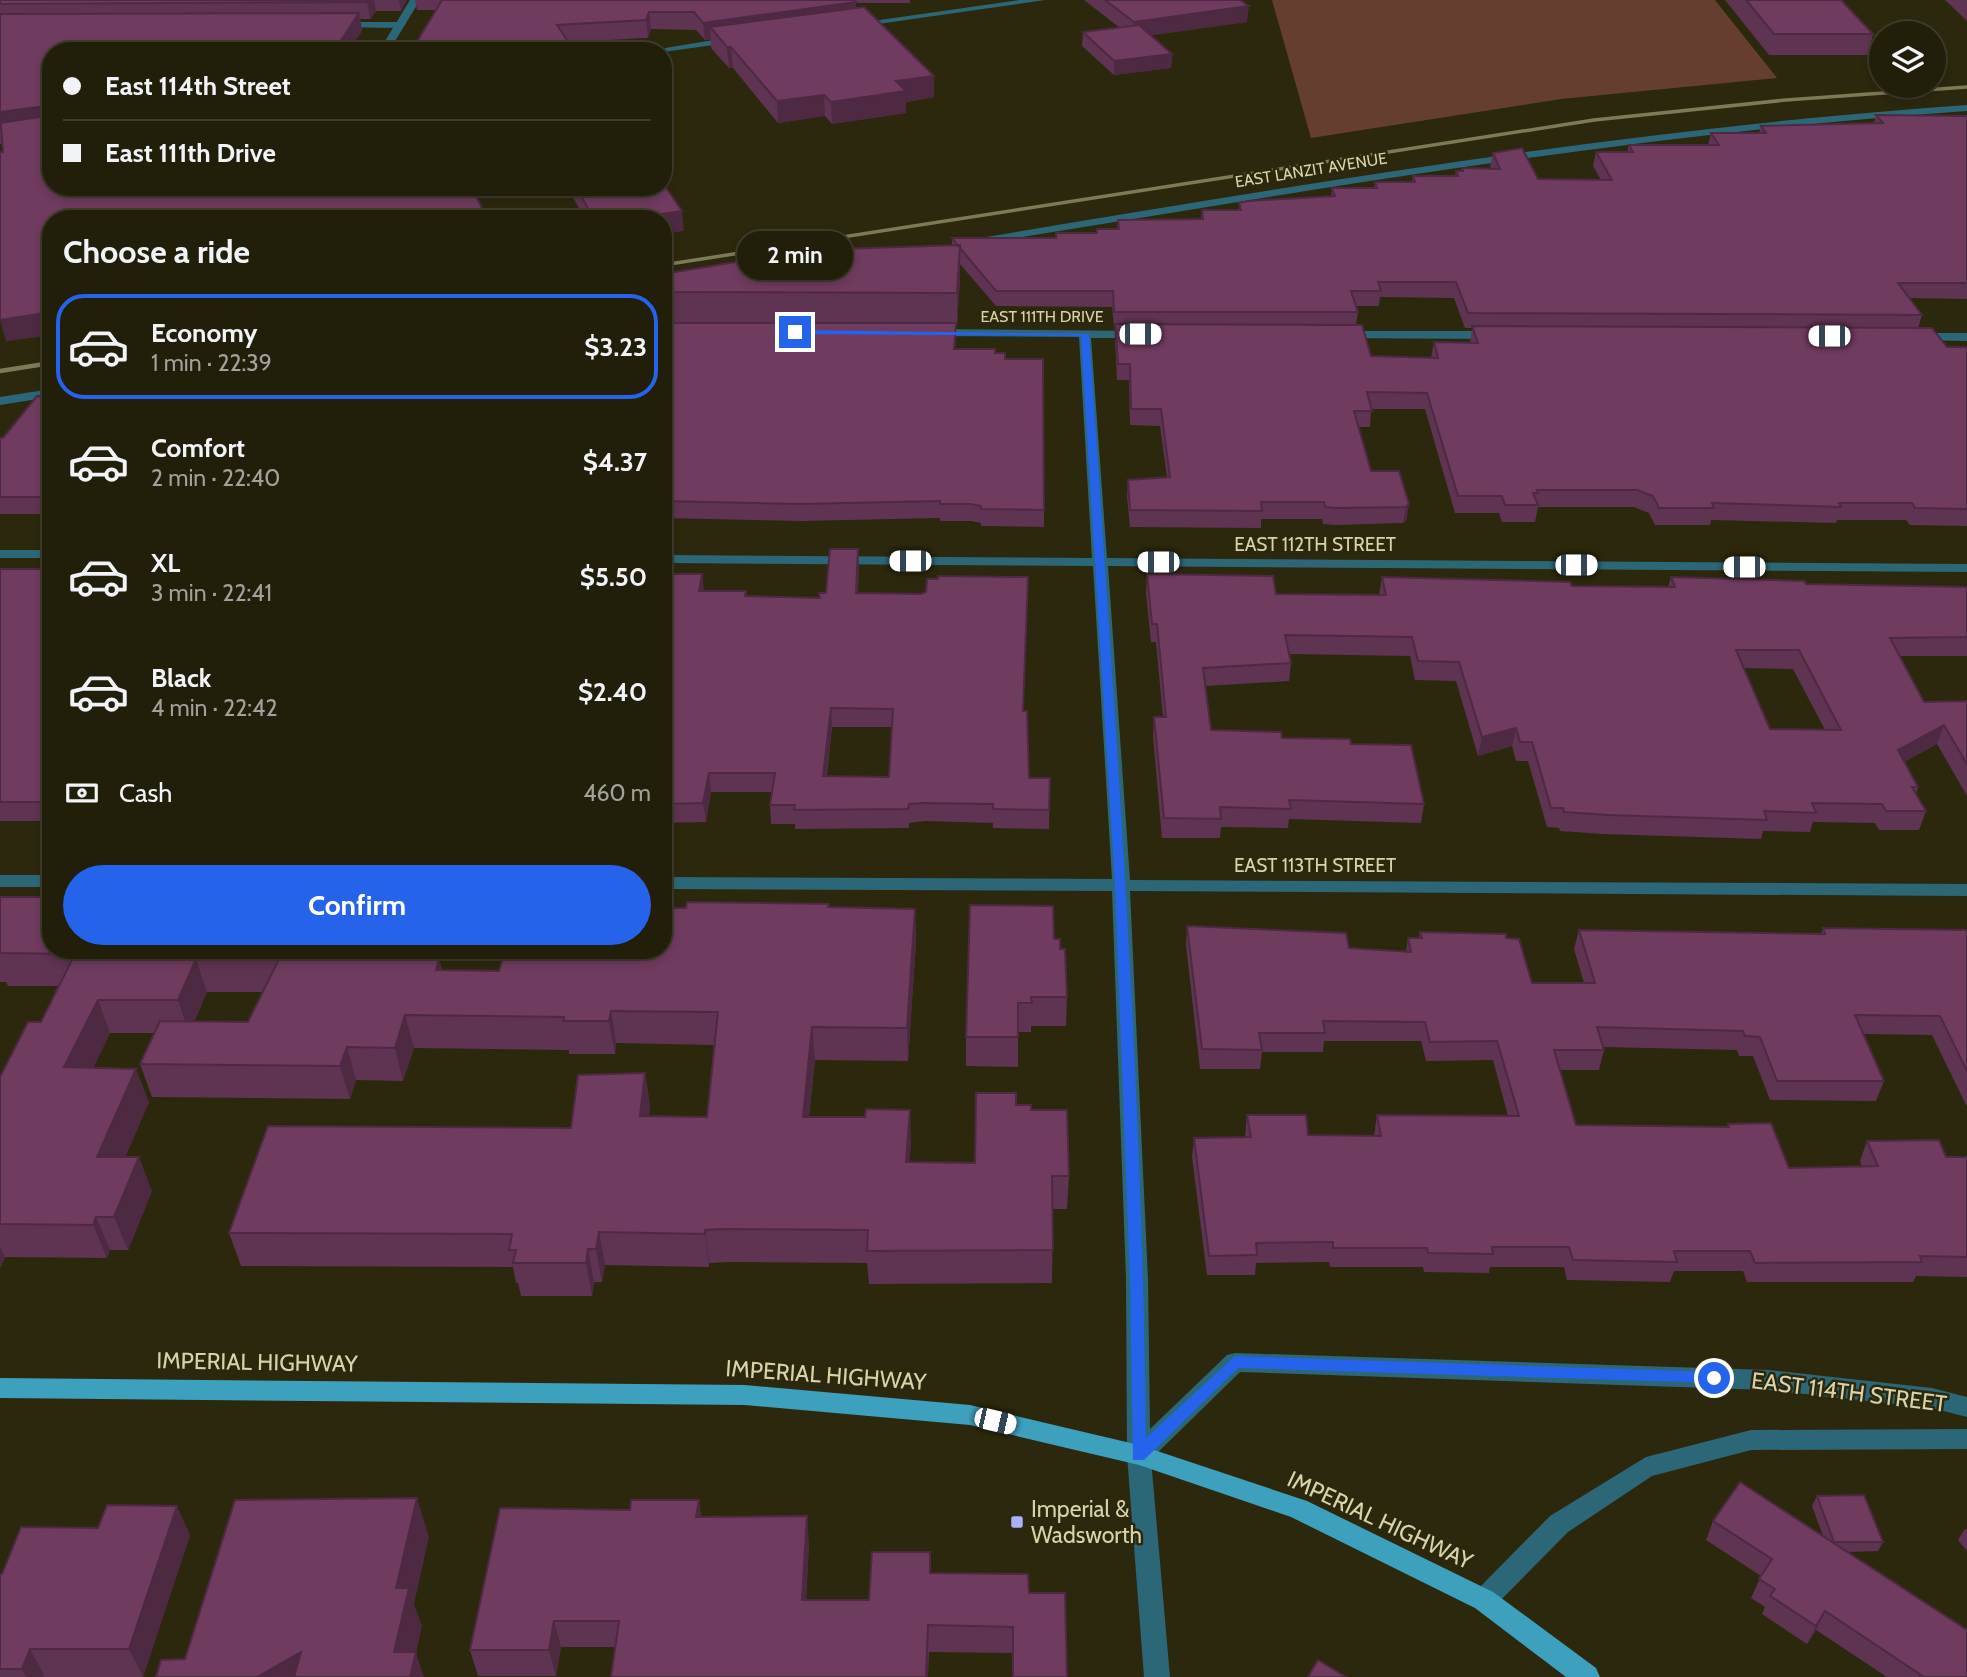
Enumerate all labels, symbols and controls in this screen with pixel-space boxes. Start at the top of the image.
map controls [1869,21,1946,98]
button: layers [1869,21,1946,98]
text: East 114th Street [105,70,291,102]
text: East 111th Drive [105,137,276,169]
street label: EAST LANZIT AVENUE [1234,149,1389,191]
callout: 2 min [737,230,853,280]
text: Choose a ride [63,232,250,271]
text: 2 min [767,241,823,269]
street label: EAST 111TH DRIVE [980,307,1104,326]
icon: car [67,315,130,378]
route end [779,316,811,348]
text: Economy [151,317,257,349]
car [1120,324,1162,345]
car [1809,326,1851,347]
text: $3.23 [584,331,647,363]
text: 1 min · 22:39 [151,349,272,377]
icon: car [67,430,130,493]
text: Comfort [151,432,245,464]
text: $4.37 [583,446,647,478]
text: 2 min · 22:40 [151,464,280,492]
street label: EAST 112TH STREET [1234,533,1396,556]
icon: car [67,545,130,608]
text: XL [151,547,180,579]
car [890,551,932,572]
car [1138,552,1180,573]
car [1556,555,1598,576]
car [1724,557,1766,578]
text: $5.50 [580,561,647,593]
text: 3 min · 22:41 [151,579,272,607]
icon: car [67,660,130,723]
text: Black [151,662,211,694]
text: $2.40 [578,676,647,708]
text: 4 min · 22:42 [151,694,277,722]
icon: cash [63,774,101,812]
text: Cash [119,777,172,809]
text: 460 m [583,779,651,807]
street label: EAST 113TH STREET [1234,854,1396,877]
button: Confirm [63,865,651,945]
street label: IMPERIAL HIGHWAY [156,1346,359,1378]
street label: IMPERIAL HIGHWAY [725,1354,928,1396]
route start [1698,1362,1730,1394]
street label: EAST 114TH STREET [1750,1366,1948,1418]
car [973,1406,1018,1436]
street label: IMPERIAL HIGHWAY [1283,1465,1478,1576]
place label: Imperial & Wadsworth [1031,1495,1142,1549]
marker: Imperial & Wadsworth [1009,1514,1025,1530]

